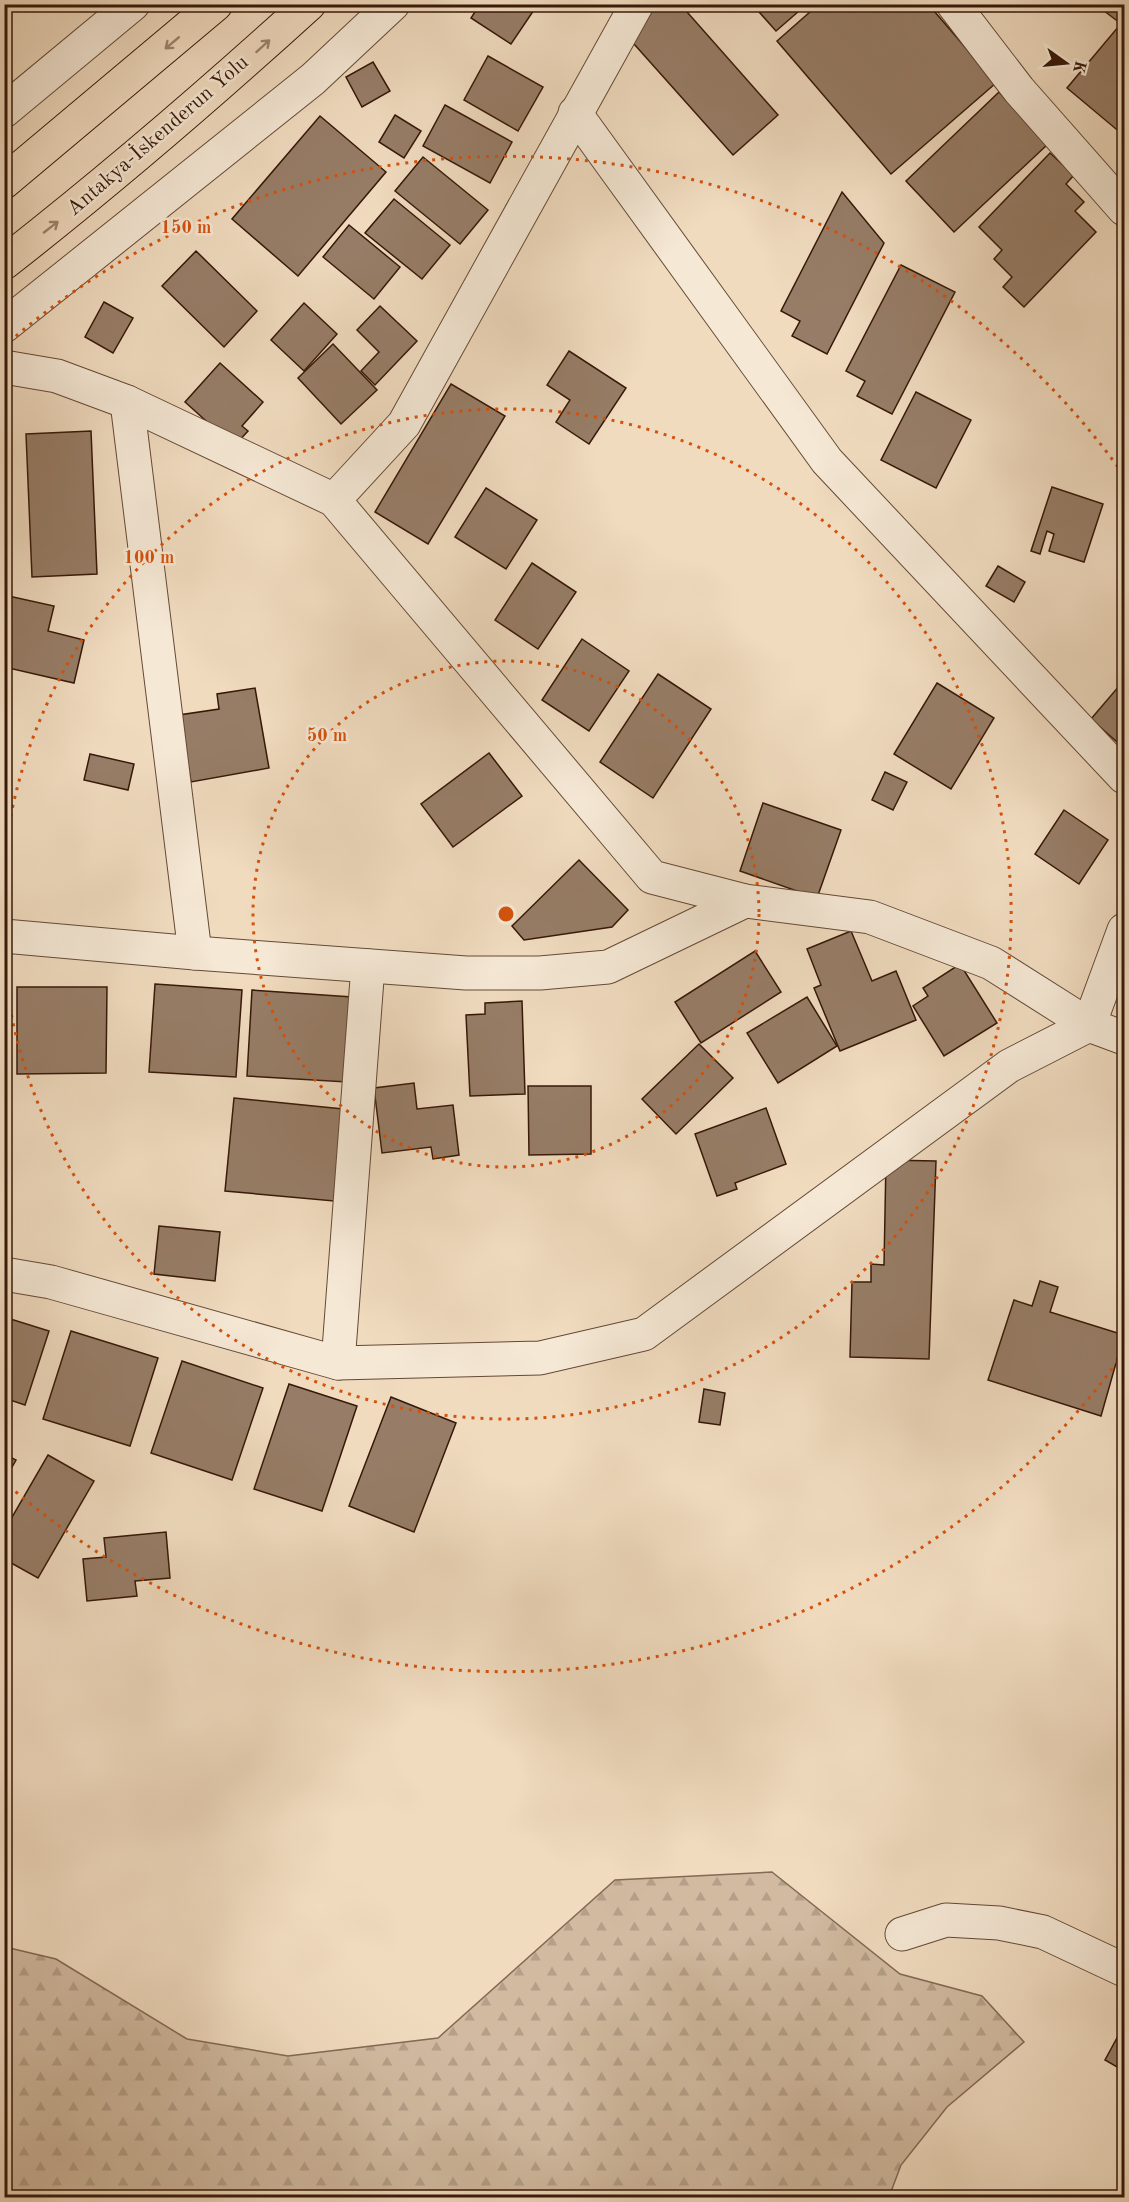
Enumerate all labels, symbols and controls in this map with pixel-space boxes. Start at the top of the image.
north arrow [1036,33,1096,93]
one-way arrow [165,36,180,50]
one-way arrow [255,39,270,53]
street label: Antakya-İskenderun Yolu [61,49,253,220]
text: K [1069,58,1088,74]
text: 150 m [161,219,211,237]
one-way arrow [42,221,58,234]
text: 100 m [124,549,174,567]
text: 50 m [307,727,347,745]
centre of rings [496,904,516,924]

